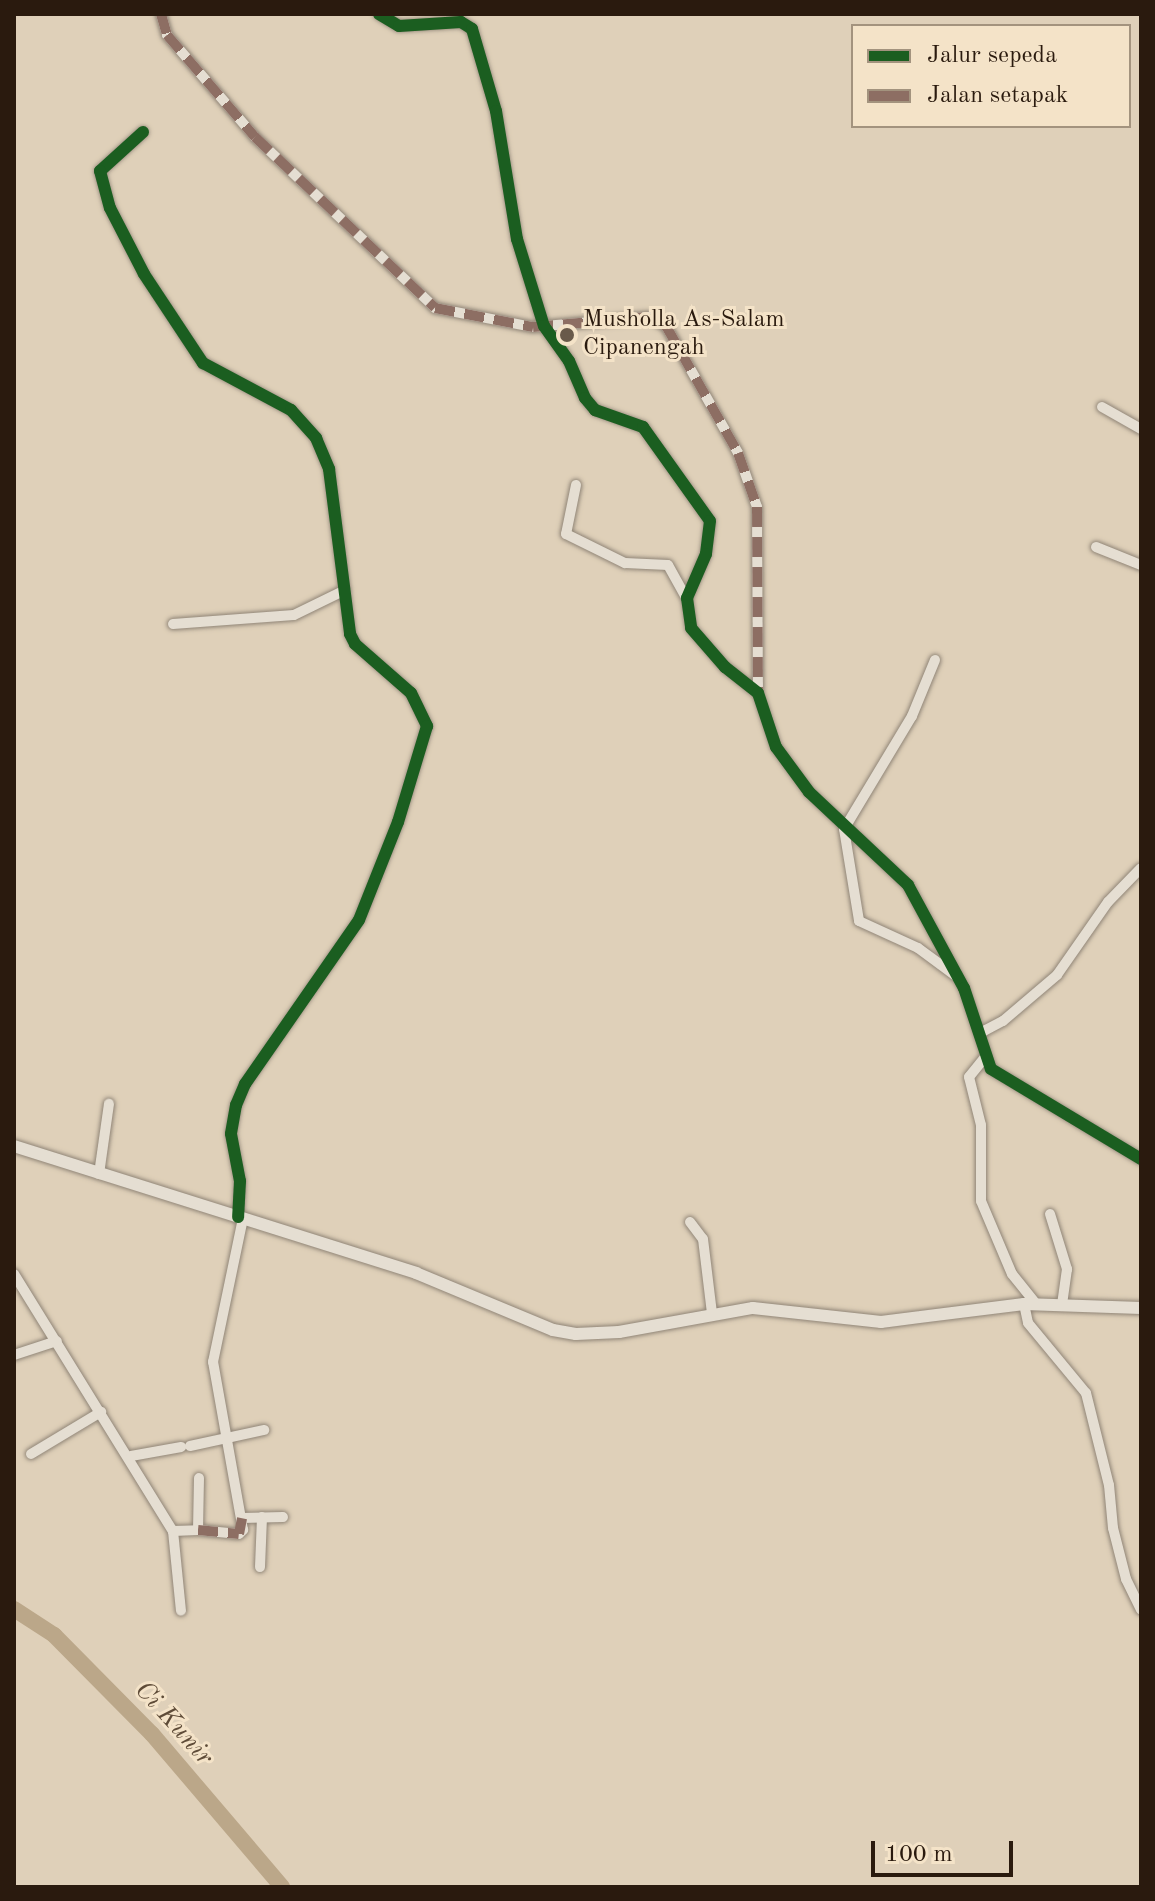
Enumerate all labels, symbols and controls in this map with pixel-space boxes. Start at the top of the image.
legend [851,24,1131,128]
text: Jalur sepeda [927,44,1057,68]
text: Jalan setapak [927,84,1068,108]
place label: Musholla As-Salam Cipanengah [583,307,785,363]
marker: Musholla As-Salam Cipanengah [558,326,576,344]
water label: Ci Kunir [127,1675,219,1773]
scale bar [875,1825,1017,1875]
text: 100 m [885,1843,953,1867]

